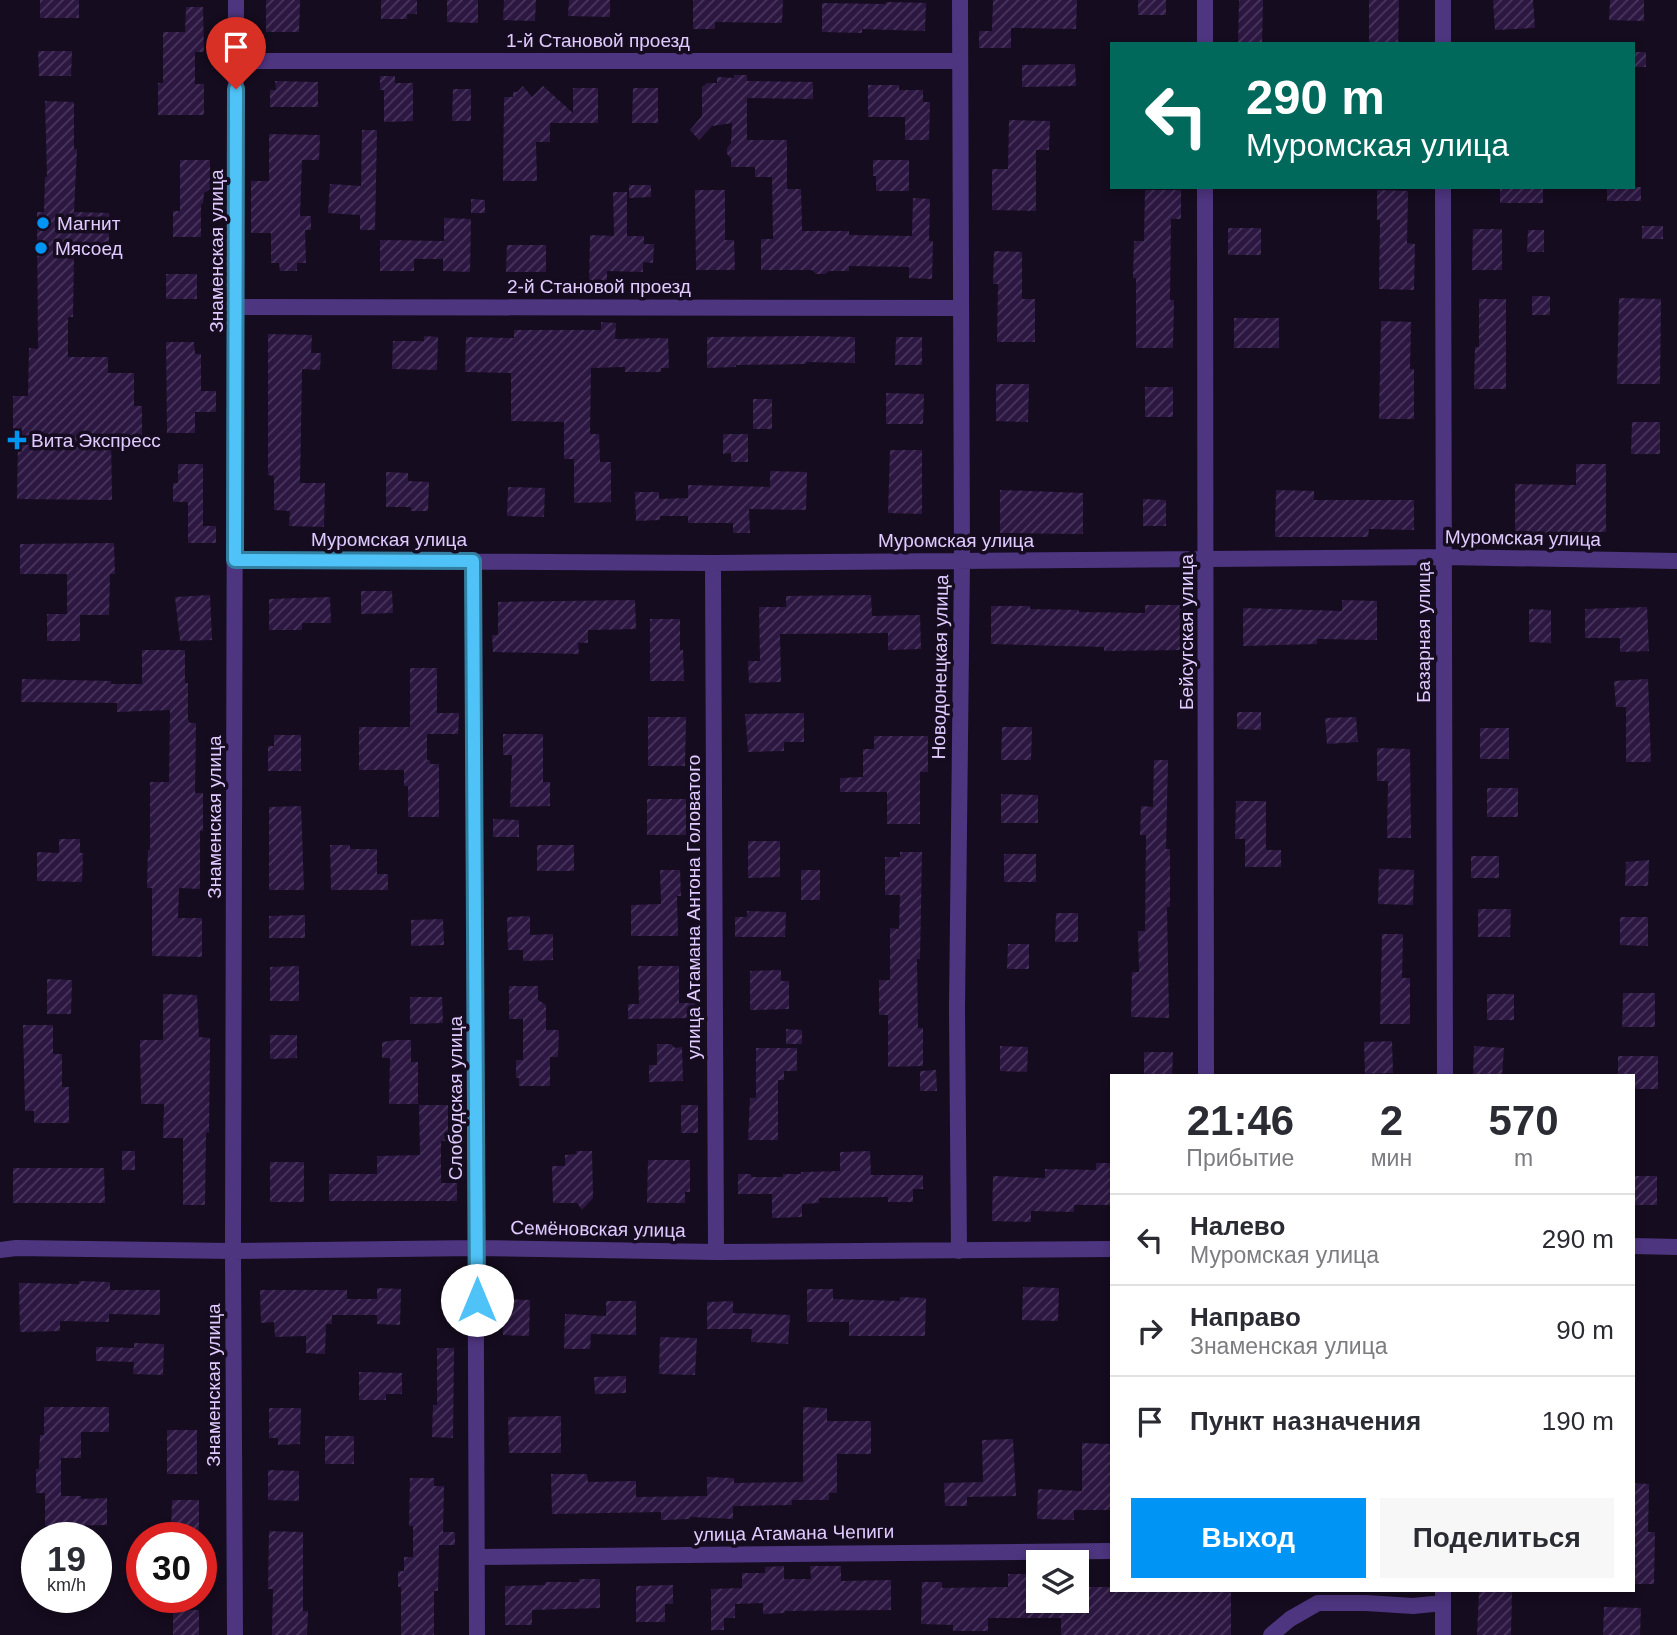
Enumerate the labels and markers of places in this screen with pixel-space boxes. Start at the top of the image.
pin [206,17,266,89]
place label: Магнит [57,213,121,234]
marker: Магнит [35,215,51,231]
place label: Мясоед [55,238,123,259]
marker: Мясоед [33,240,49,256]
place label: Вита Экспресс [31,430,161,451]
marker: Вита Экспресс [9,432,25,448]

